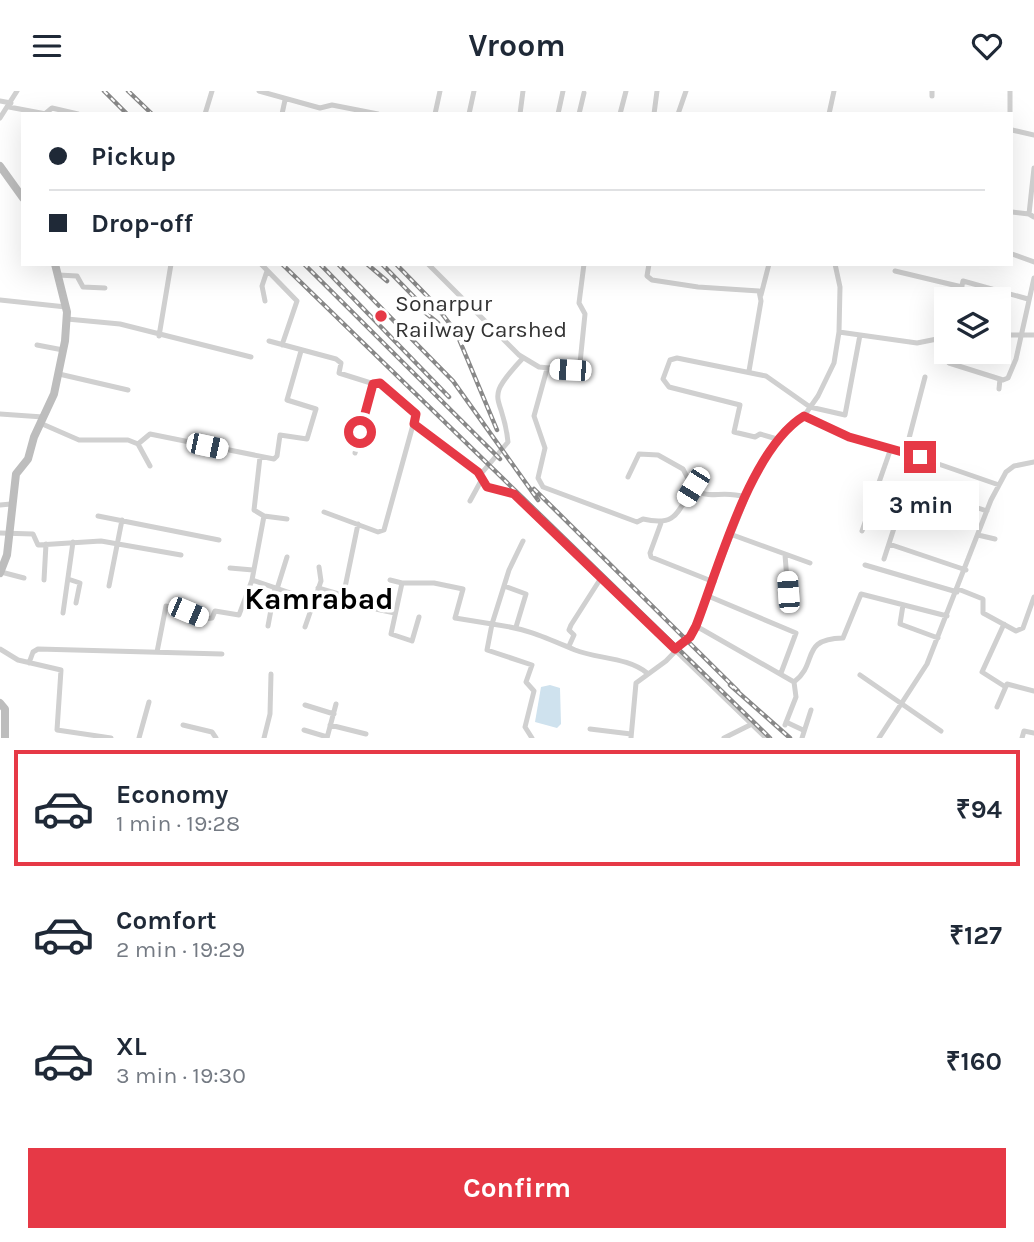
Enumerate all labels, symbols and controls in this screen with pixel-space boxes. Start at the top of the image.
icon: menu [28,27,66,65]
text: Vroom [468,27,566,64]
icon: heart [968,27,1006,65]
text: Pickup [91,141,176,172]
text: Drop-off [91,208,193,239]
map controls [934,287,1011,364]
button: layers [934,287,1011,364]
place label: Sonarpur Railway Carshed [395,290,567,343]
marker: Sonarpur Railway Carshed [373,308,389,324]
car [549,358,592,382]
route start [344,416,376,448]
car [185,431,230,461]
route end [904,441,936,473]
car [673,464,714,510]
callout: 3 min [862,481,978,531]
text: 3 min [889,492,953,519]
car [777,570,800,614]
district label: Kamrabad [244,581,394,617]
car [165,594,212,630]
icon: car [32,777,95,840]
text: Economy [116,779,228,810]
text: ₹94 [956,794,1002,825]
text: 1 min · 19:28 [116,810,240,837]
icon: car [32,903,95,966]
text: Comfort [116,905,217,936]
text: ₹127 [949,920,1002,951]
text: 2 min · 19:29 [116,936,245,963]
icon: car [32,1029,95,1092]
text: XL [116,1031,147,1062]
text: ₹160 [946,1046,1002,1077]
text: 3 min · 19:30 [116,1062,246,1089]
button: Confirm [28,1148,1006,1228]

